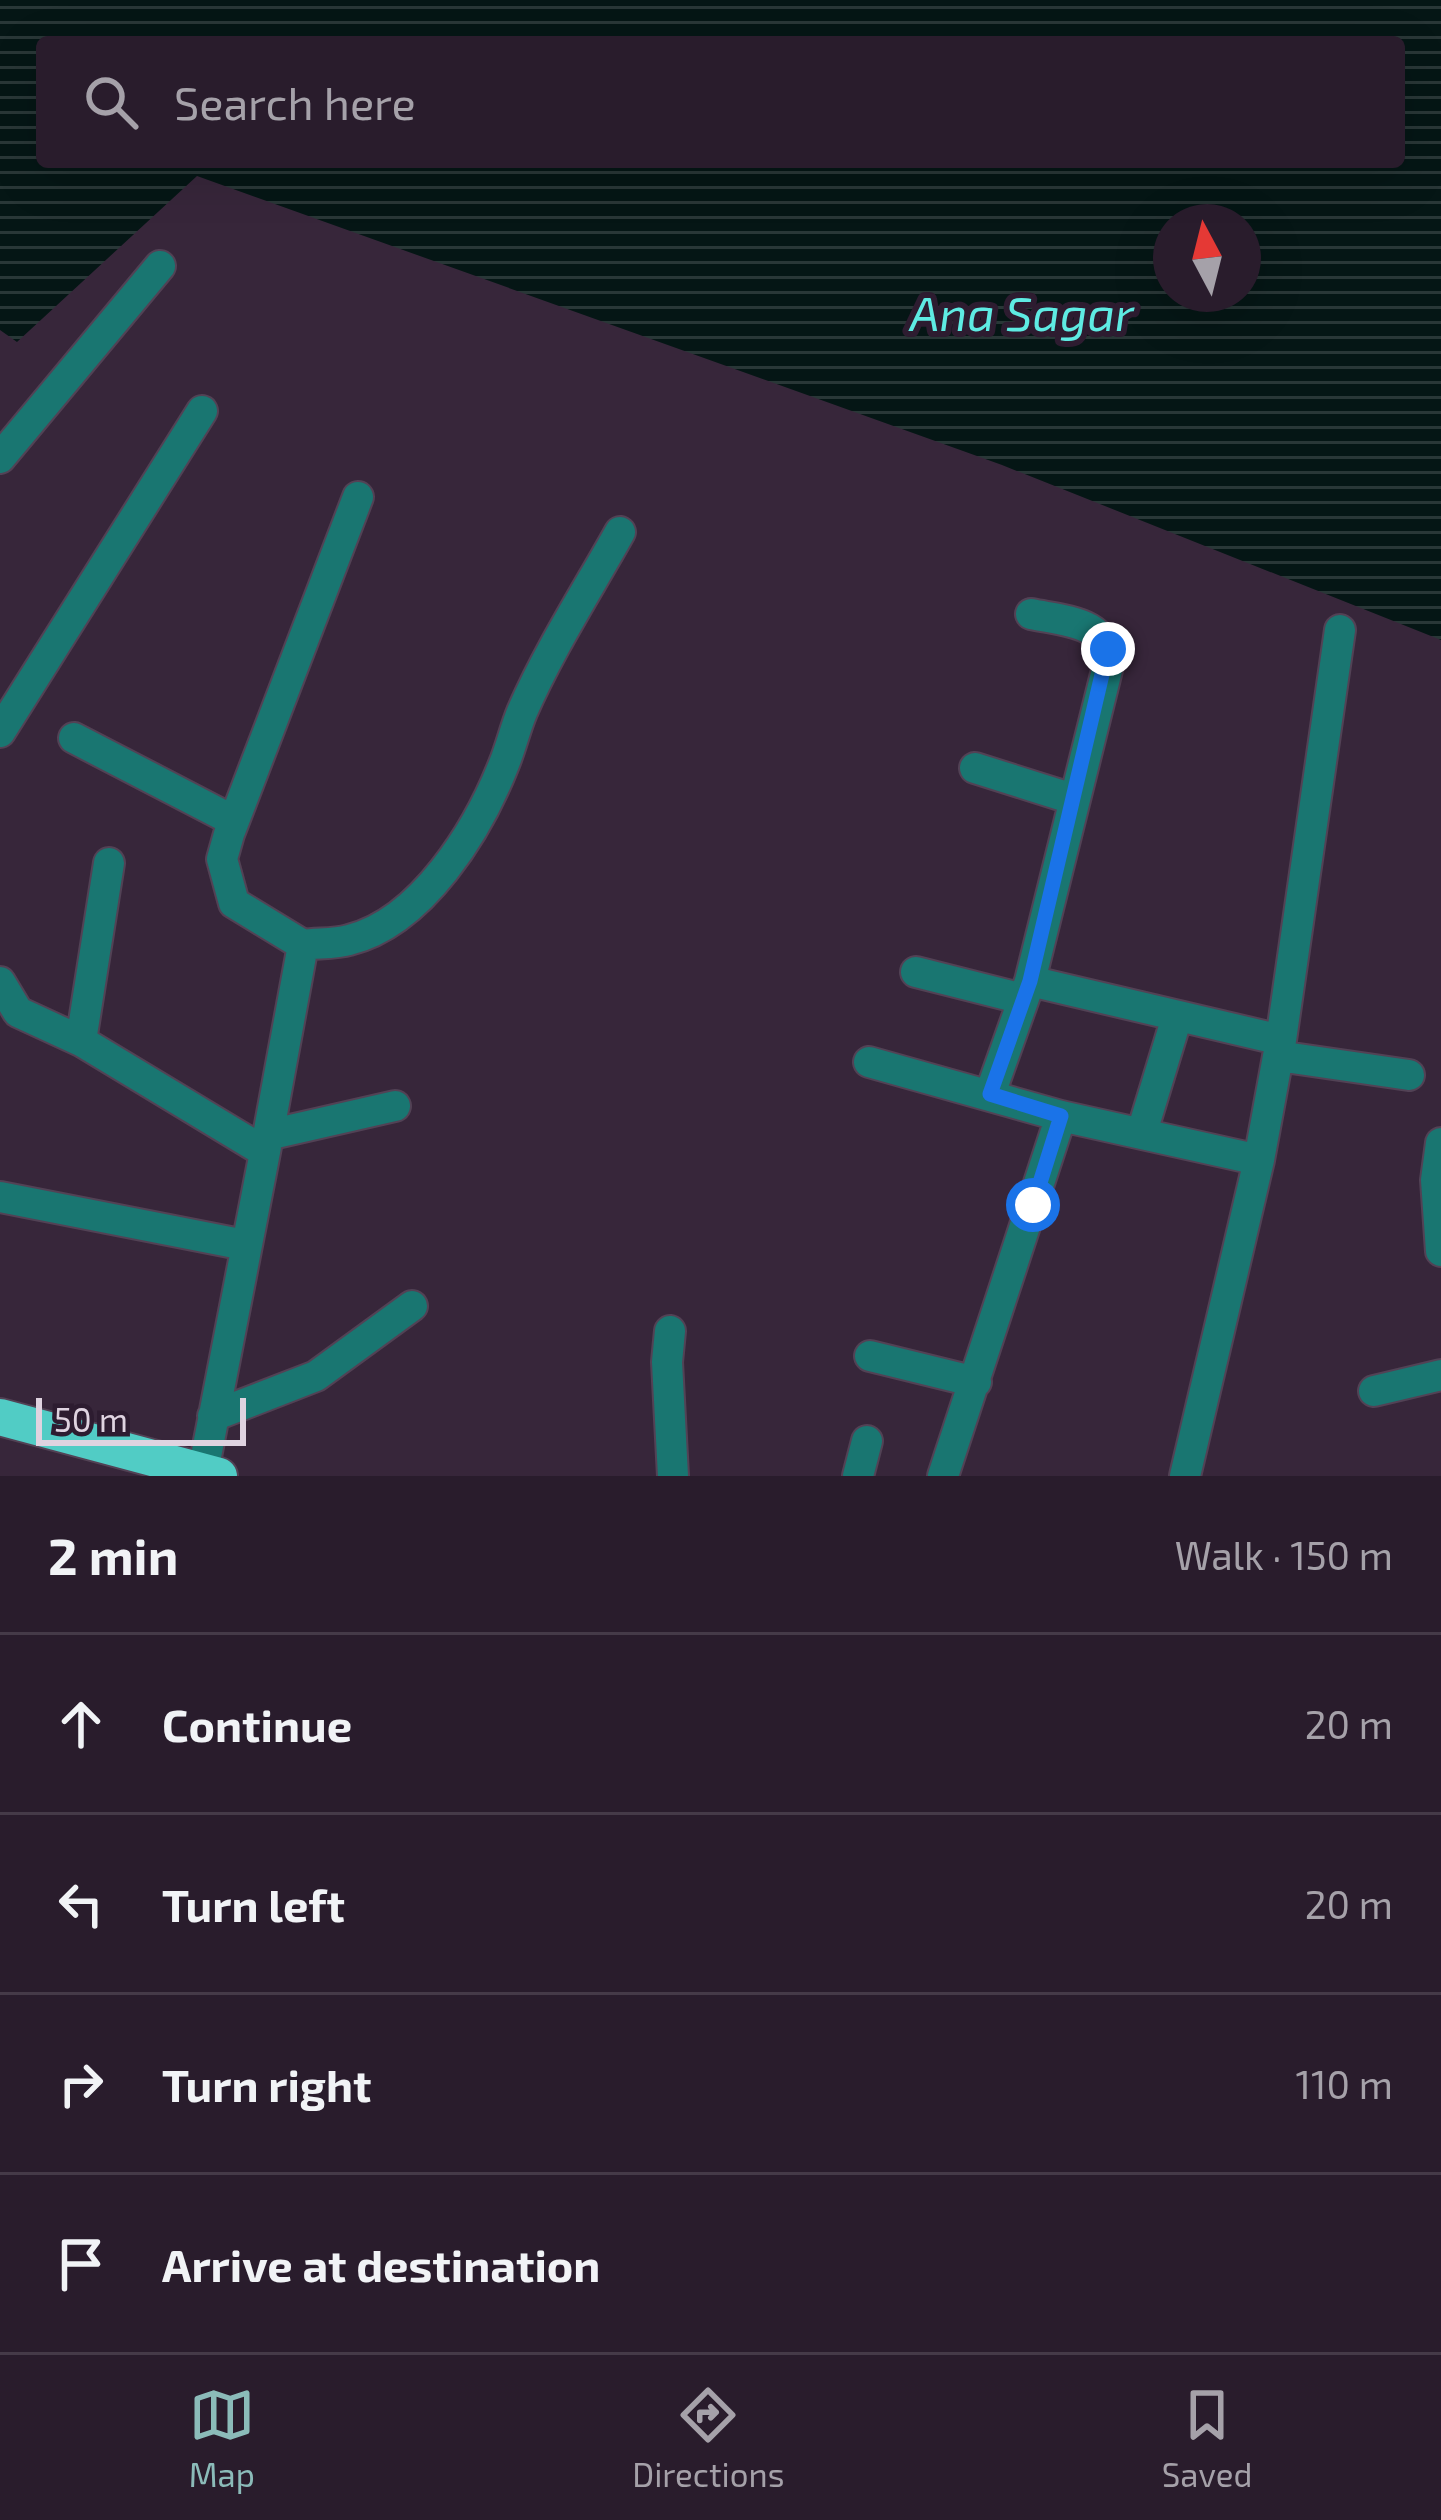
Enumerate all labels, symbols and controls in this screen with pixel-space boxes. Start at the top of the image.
search box [36,36,1405,168]
icon: search [78,69,144,135]
text: Search here [174,75,416,129]
north arrow [1153,204,1261,312]
water label: Ana Sagar [908,283,1135,341]
route end [1081,622,1135,676]
route start [1006,1178,1060,1232]
scale bar [36,1392,246,1445]
text: 50 m [54,1399,128,1439]
text: 2 min [48,1524,178,1585]
text: Walk · 150 m [1175,1531,1393,1578]
icon: ahead [48,1691,114,1757]
text: Continue [162,1697,352,1751]
text: 20 m [1305,1700,1393,1747]
icon: left [48,1871,114,1937]
text: Turn left [162,1877,345,1931]
text: 20 m [1305,1880,1393,1927]
icon: right [48,2051,114,2117]
text: Turn right [162,2057,371,2111]
text: 110 m [1296,2060,1393,2107]
icon: arrive [48,2231,114,2297]
text: Arrive at destination [162,2237,600,2291]
tab: Map [189,2382,255,2494]
tab: Directions [632,2382,784,2494]
tab: Saved [1162,2382,1252,2494]

